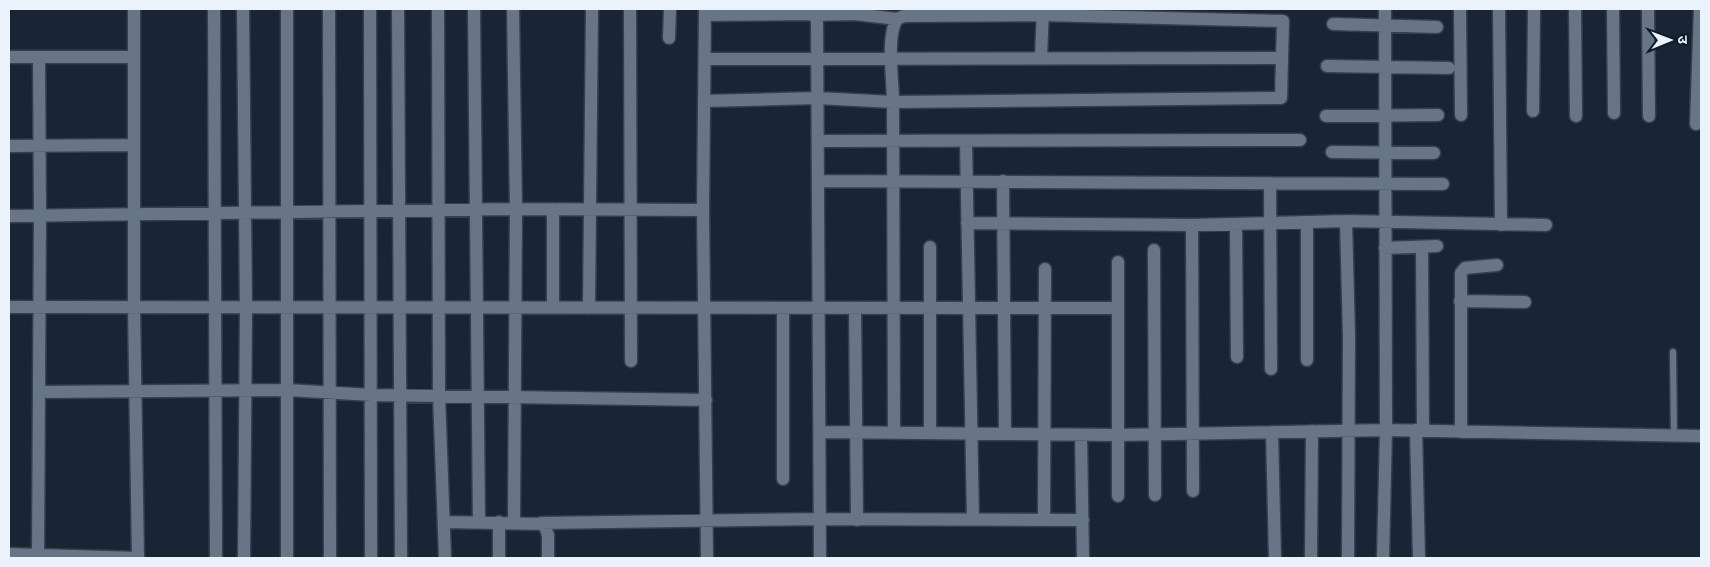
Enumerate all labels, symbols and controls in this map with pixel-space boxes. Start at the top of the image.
north arrow [1645,15,1695,65]
text: उ [1675,36,1692,45]

